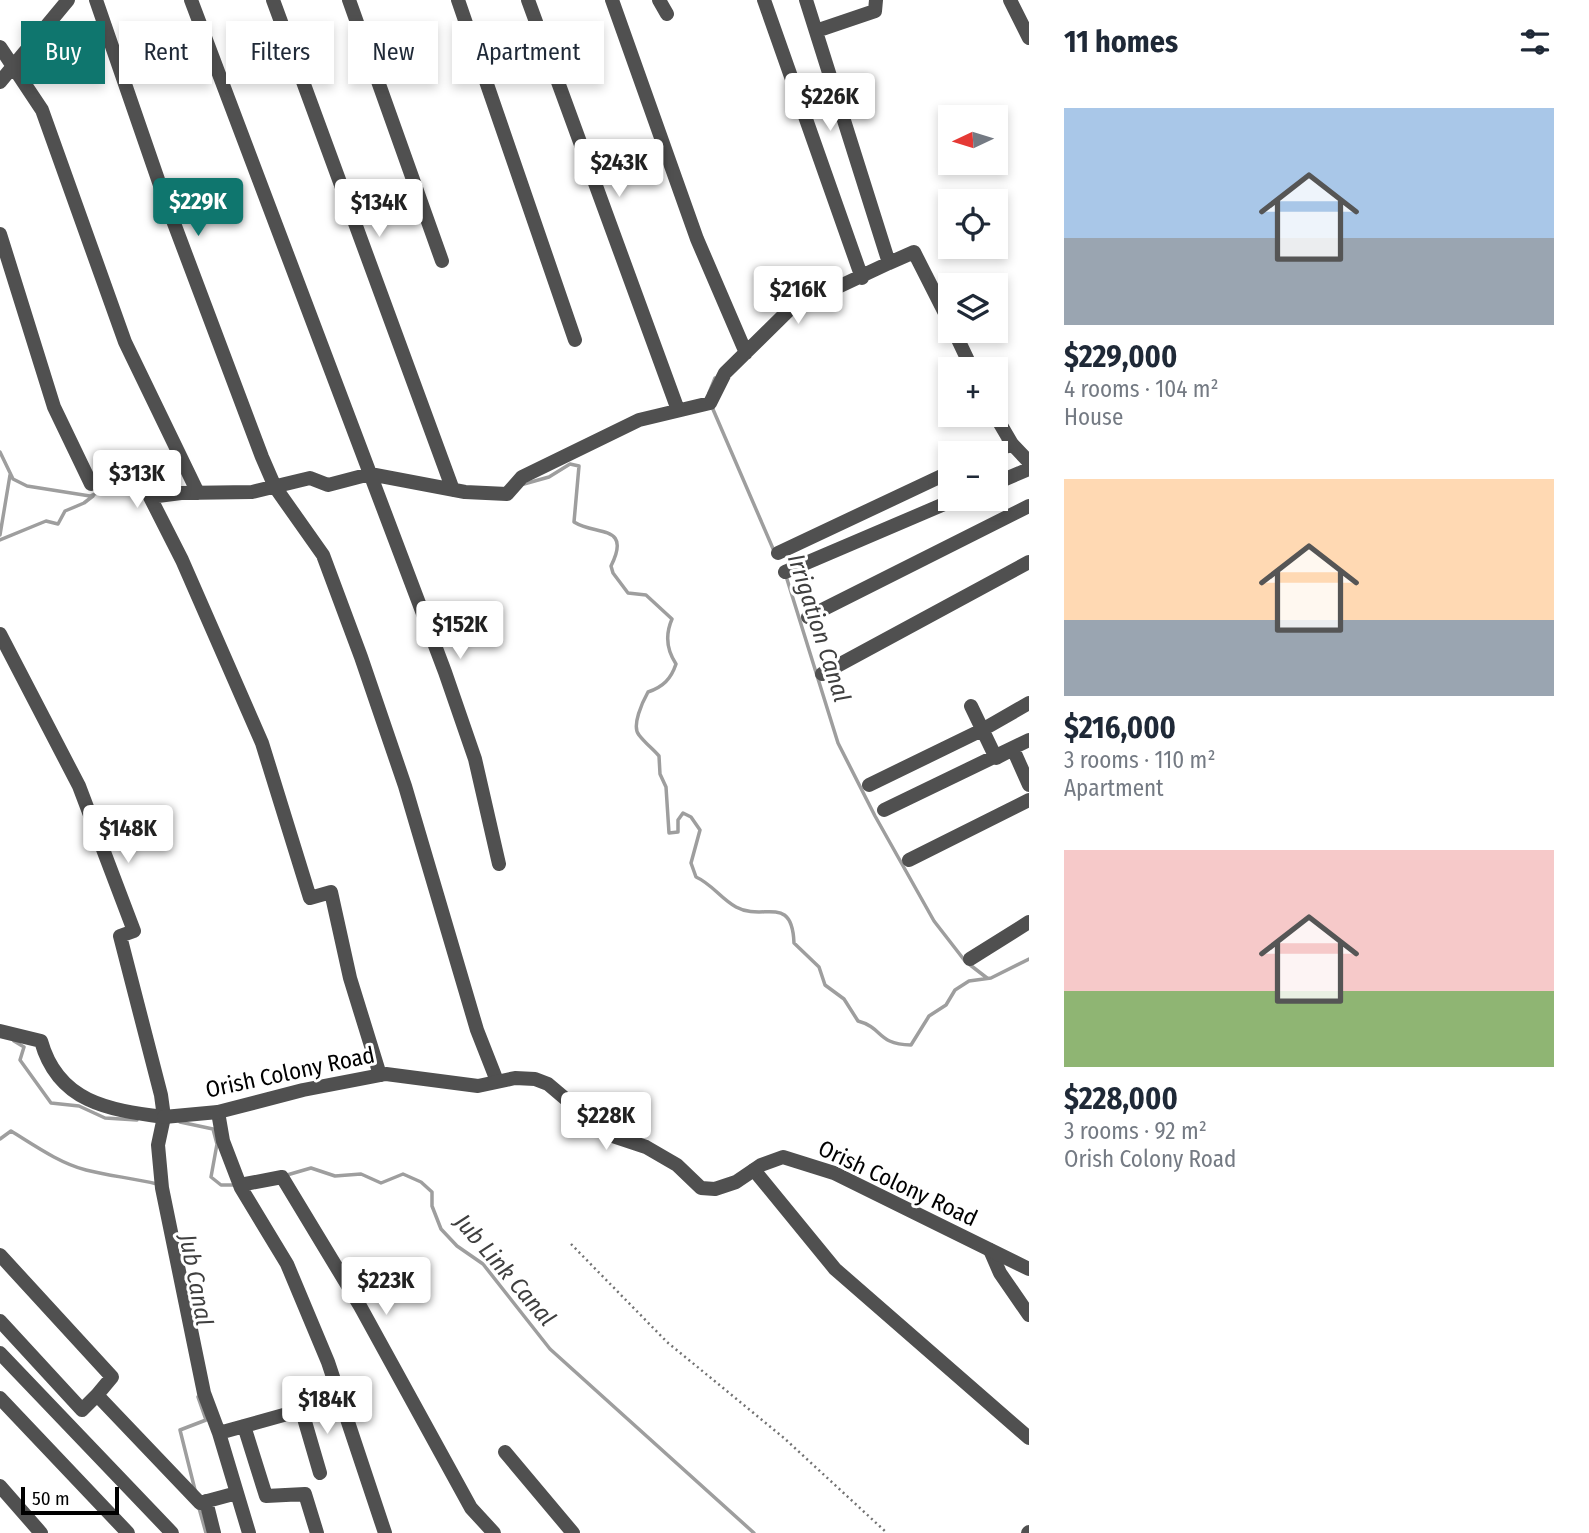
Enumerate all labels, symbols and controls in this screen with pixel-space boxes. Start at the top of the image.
chip: Buy [21,21,105,84]
chip: Rent [119,21,212,84]
chip: Filters [226,21,334,84]
chip: New [348,21,438,84]
chip: Apartment [452,21,604,84]
icon: filters [1516,23,1554,61]
text: 11 homes [1064,24,1178,60]
pin: $226K [781,74,879,133]
text: $226K [801,82,859,110]
north arrow [938,105,1008,175]
map controls [938,105,1008,511]
pin: $243K [570,140,668,199]
text: $243K [590,148,648,176]
icon: home [1246,154,1372,280]
pin: $229K [149,178,247,238]
pin: $134K [330,180,428,239]
text: $229K [169,187,227,215]
text: $134K [351,188,407,216]
button: locate [938,189,1008,259]
pin: $216K [749,266,847,326]
button: layers [938,273,1008,343]
text: $216K [770,275,826,303]
text: $229,000 [1064,339,1177,375]
button: + [938,357,1008,427]
text: 4 rooms · 104 m² [1064,375,1219,403]
text: House [1064,403,1123,431]
button: − [938,441,1008,511]
pin: $313K [88,450,186,510]
text: $313K [109,459,165,487]
icon: home [1246,525,1372,651]
water label: Irrigation Canal [782,550,856,706]
pin: $152K [411,602,509,661]
text: $152K [432,610,488,638]
text: $216,000 [1064,710,1176,746]
text: 3 rooms · 110 m² [1064,746,1215,774]
text: Apartment [1064,774,1164,802]
pin: $148K [79,806,177,865]
text: $148K [99,814,157,842]
icon: home [1246,896,1372,1022]
street label: Orish Colony Road [203,1040,377,1104]
text: $228,000 [1064,1081,1178,1117]
pin: $228K [557,1092,655,1152]
text: $228K [577,1101,635,1129]
text: 3 rooms · 92 m² [1064,1117,1207,1145]
street label: Orish Colony Road [814,1134,982,1232]
text: Orish Colony Road [1064,1145,1236,1173]
water label: Jub Link Canal [447,1207,561,1332]
water label: Jub Canal [173,1230,219,1328]
pin: $223K [337,1258,435,1317]
text: $223K [358,1266,414,1294]
pin: $184K [278,1376,376,1436]
text: $184K [298,1385,356,1413]
scale bar [21,1484,119,1516]
text: 50 m [32,1487,70,1510]

